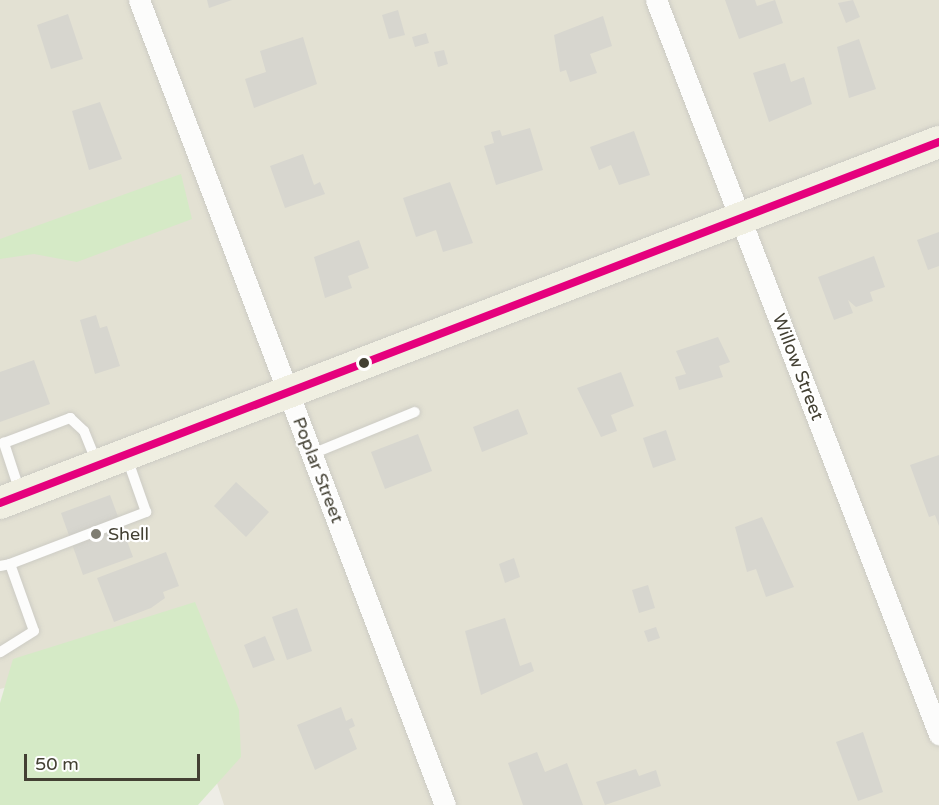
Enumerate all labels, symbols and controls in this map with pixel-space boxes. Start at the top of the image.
street label: Willow Street [768,311,828,423]
unlabelled marker [358,357,370,369]
street label: Poplar Street [288,414,348,526]
place label: Shell [108,523,149,545]
marker: Shell [89,527,103,541]
scale bar [27,742,202,780]
text: 50 m [35,753,79,775]

